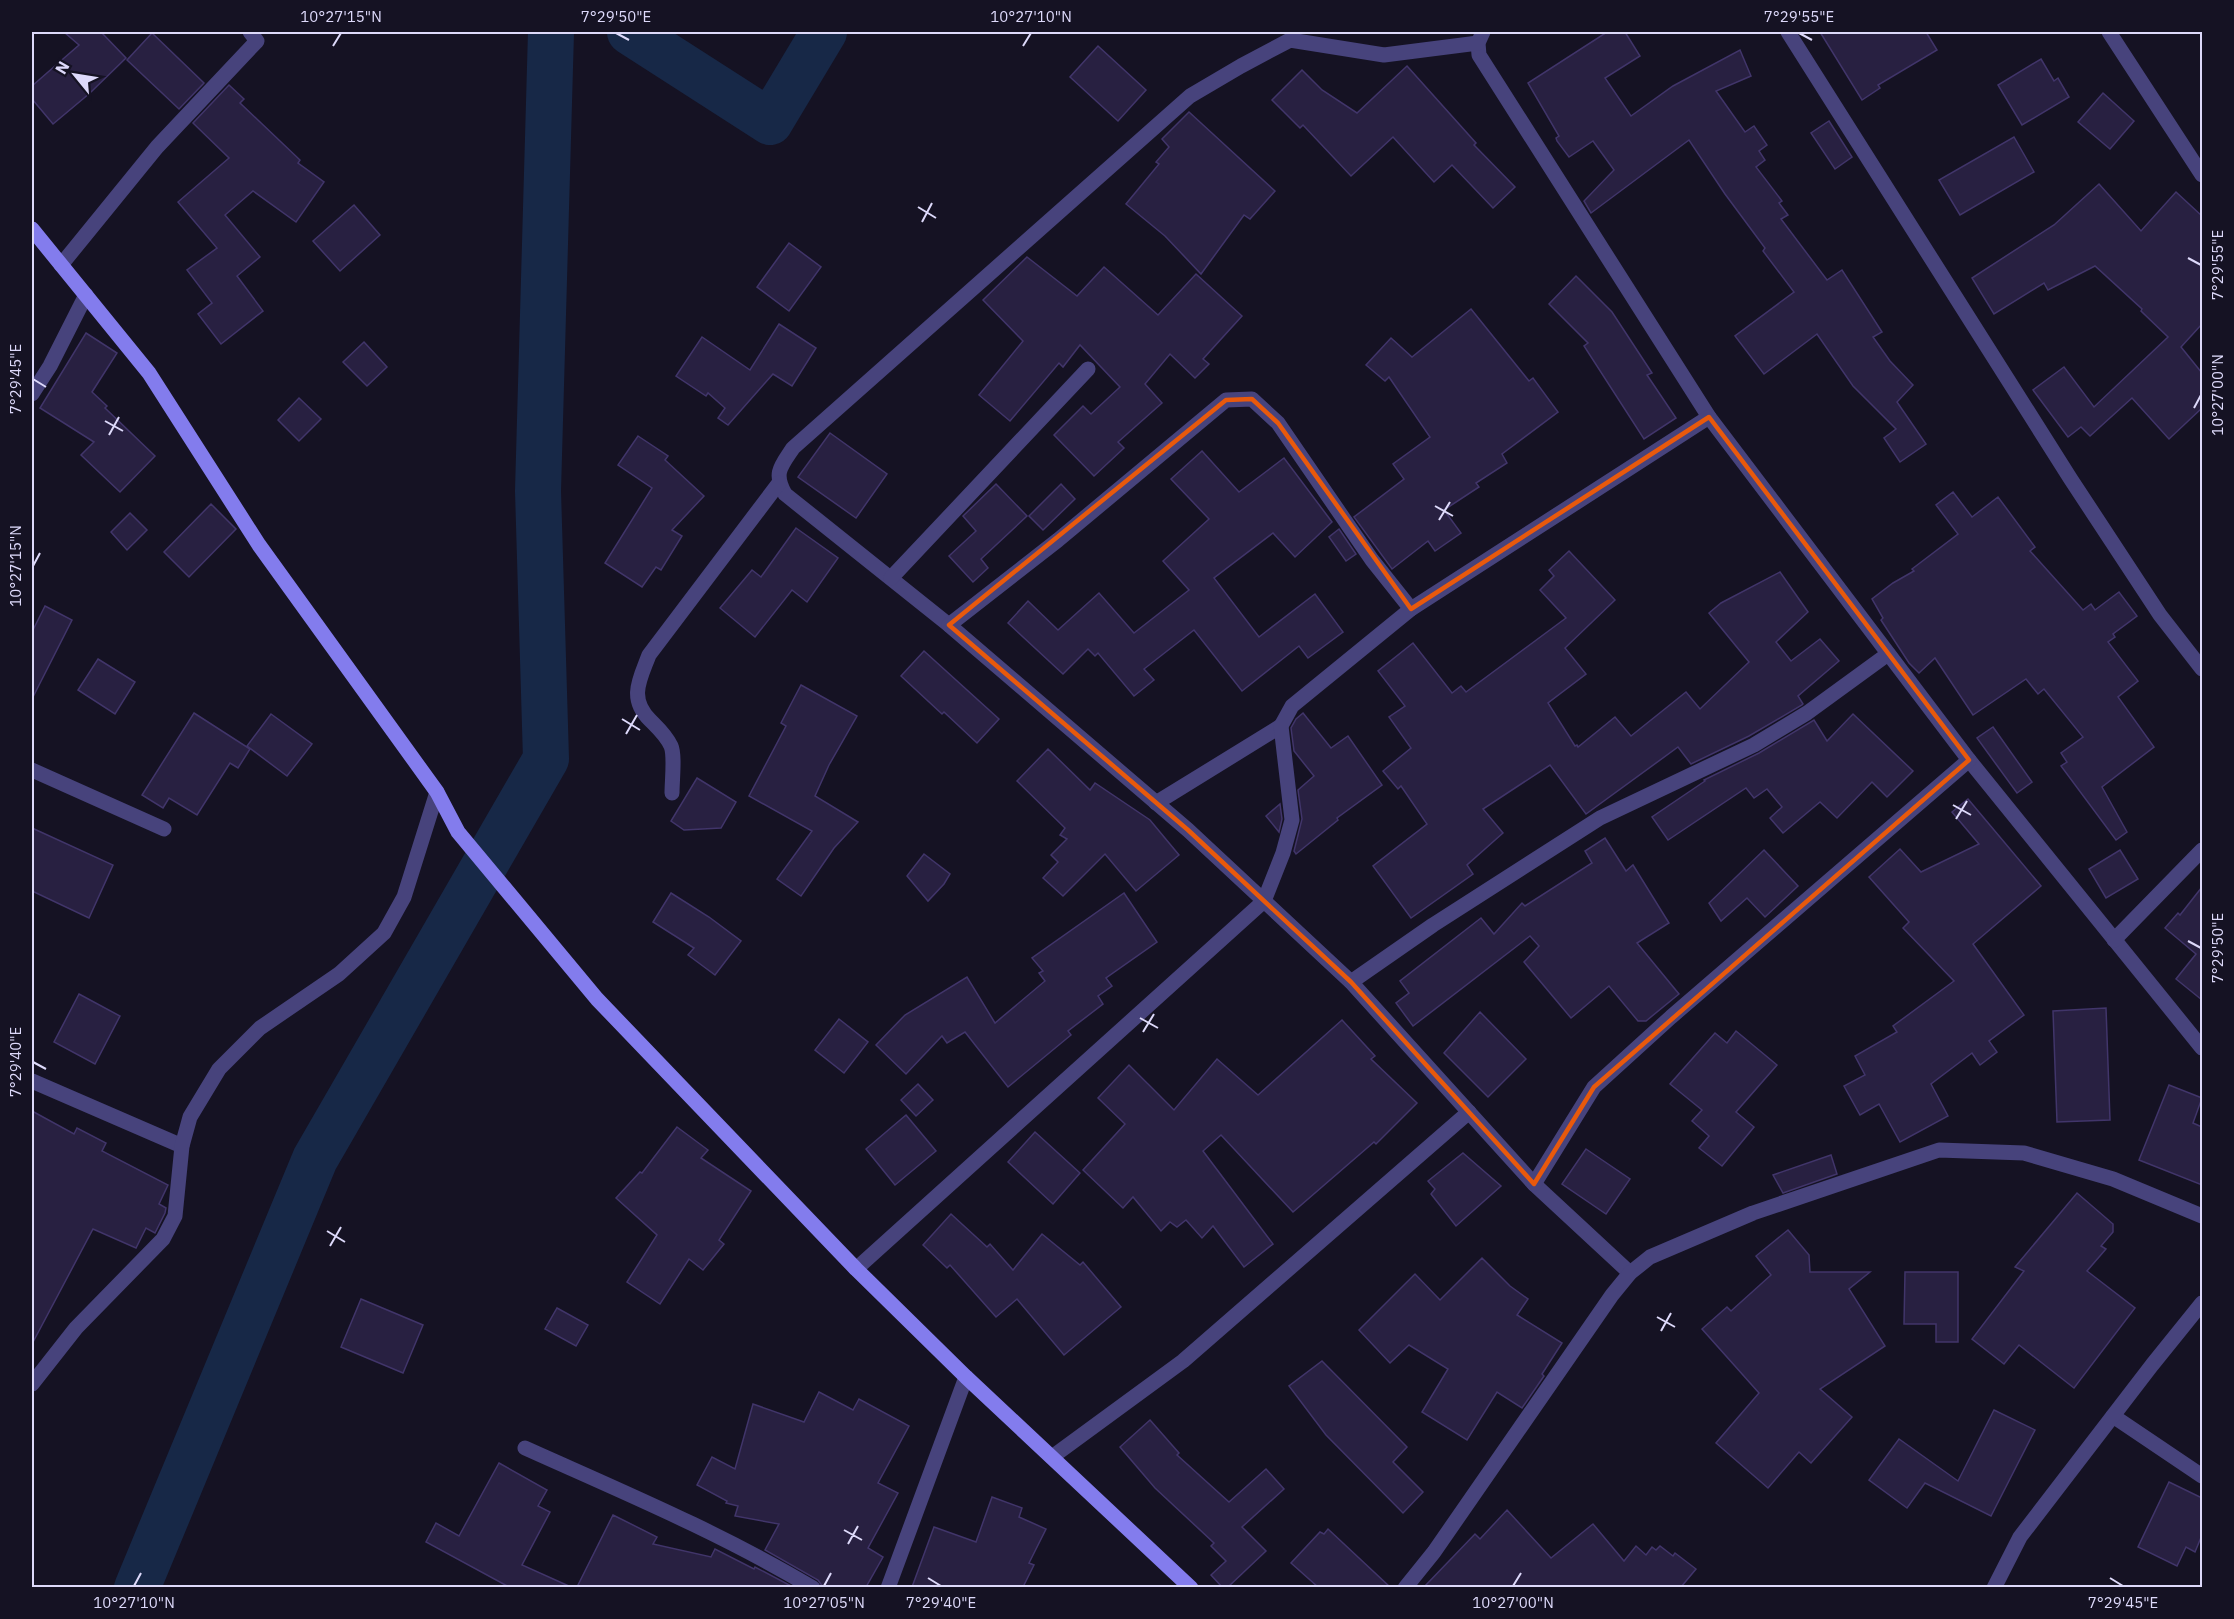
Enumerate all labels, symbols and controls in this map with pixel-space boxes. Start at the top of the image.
text: 10°27'15"N [300,7,382,26]
text: 7°29'50"E [581,7,651,26]
text: 10°27'10"N [990,7,1072,26]
text: 7°29'55"E [1764,7,1834,26]
north arrow [45,45,105,105]
text: N [50,57,74,78]
text: 7°29'55"E [2208,230,2227,300]
text: 7°29'45"E [6,344,25,414]
text: 10°27'00"N [2208,354,2227,436]
text: 10°27'15"N [6,525,25,607]
text: 7°29'50"E [2208,913,2227,983]
text: 7°29'40"E [6,1027,25,1097]
text: 10°27'10"N [93,1593,175,1612]
text: 10°27'05"N [783,1593,865,1612]
text: 7°29'40"E [906,1593,976,1612]
text: 10°27'00"N [1472,1593,1554,1612]
text: 7°29'45"E [2088,1593,2158,1612]

